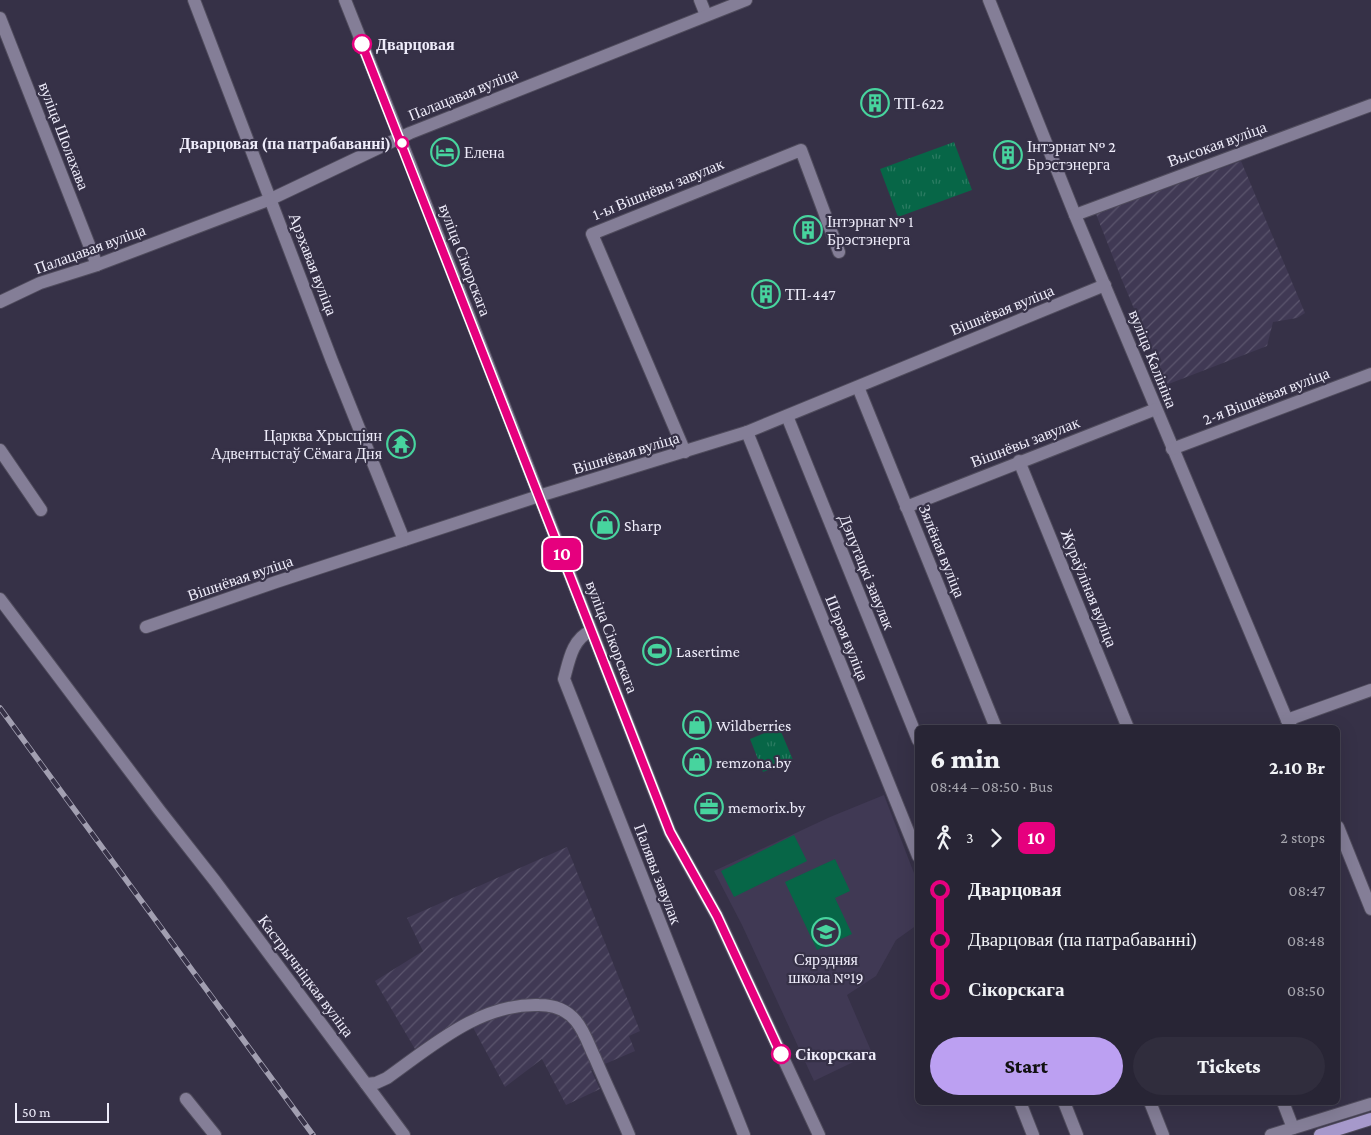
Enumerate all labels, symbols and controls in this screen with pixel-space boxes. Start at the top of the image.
marker: Дварцовая [352,34,372,54]
place label: Дварцовая [376,36,455,54]
street label: Палацавая вуліца [406,64,521,125]
street label: вуліца Шолахава [35,80,92,193]
building icon: ТП-622 [860,88,890,118]
place label: ТП-622 [894,95,945,112]
street label: Высокая вуліца [1165,118,1269,171]
place label: Дварцовая (па патрабаванні) [179,135,391,153]
marker: Дварцовая (па патрабаванні) [395,136,409,150]
hotel icon: Елена [430,137,460,167]
place label: Інтэрнат № 2 Брэстэнерга [1027,138,1116,174]
building icon: Інтэрнат № 2 Брэстэнерга [993,140,1023,170]
place label: Елена [464,144,505,161]
street label: 1-ы Вішнёвы завулак [590,155,727,224]
street label: вуліца Сікорскага [435,201,494,319]
street label: Арэхавая вуліца [285,210,340,318]
place label: Інтэрнат № 1 Брэстэнерга [827,213,913,249]
building icon: Інтэрнат № 1 Брэстэнерга [793,215,823,245]
street label: Палацавая вуліца [32,221,148,278]
building icon: ТП-447 [751,279,781,309]
street label: Вішнёвая вуліца [948,281,1057,339]
place label: ТП-447 [785,286,836,303]
street label: вуліца Калініна [1125,308,1180,411]
street label: 2-я Вішнёвая вуліца [1200,364,1332,429]
street label: Вішнёвы завулак [968,413,1082,471]
place label: Царква Хрысціян Адвентыстаў Сёмага Дня [211,427,383,463]
temple icon: Царква Хрысціян Адвентыстаў Сёмага Дня [386,429,416,459]
street label: Вішнёвая вуліца [571,429,682,478]
street label: Зялёная вуліца [915,502,968,600]
shop icon: Sharp [590,510,620,540]
street label: Дэпутацкі завулак [835,512,898,633]
place label: Sharp [624,517,662,535]
street label: Жураўліная вуліца [1057,527,1120,650]
line badge: 10 [540,538,584,570]
text: 10 [553,544,571,564]
street label: Вішнёвая вуліца [185,552,295,605]
street label: вуліца Сікорскага [582,578,641,696]
street label: Шэрая вуліца [821,593,872,684]
sports icon: Lasertime [642,636,672,666]
place label: Lasertime [676,643,740,660]
shop icon: Wildberries [682,710,712,740]
place label: Wildberries [716,717,791,734]
text: 6 min [930,743,1000,774]
shop icon: remzona.by [682,747,712,777]
place label: remzona.by [716,754,792,772]
text: 2.10 Br [1269,757,1325,778]
text: 08:44 – 08:50 · Bus [930,778,1053,795]
office icon: memorix.by [694,792,724,822]
place label: memorix.by [728,799,806,817]
street label: Палявы завулак [630,821,685,927]
icon: walk [930,824,958,852]
icon: forward [982,824,1010,852]
text: 10 [1028,828,1045,848]
text: 3 [966,829,974,846]
text: 2 stops [1280,829,1325,846]
text: Дварцовая [968,879,1061,900]
text: 08:47 [1289,882,1325,899]
street label: Кастрычніцкая вуліца [254,912,357,1041]
school or university icon: Сярэдняя школа №19 [811,917,841,947]
text: Дварцовая (па патрабаванні) [968,929,1198,950]
text: 08:48 [1287,932,1325,949]
place label: Сярэдняя школа №19 [788,951,864,986]
text: Сікорскага [968,979,1064,1000]
text: 08:50 [1287,982,1325,999]
button: Start [930,1037,1123,1095]
button: Tickets [1133,1037,1325,1095]
marker: Сікорскага [771,1044,791,1064]
place label: Сікорскага [795,1046,876,1064]
scale bar [15,1100,109,1123]
text: 50 m [22,1104,50,1120]

